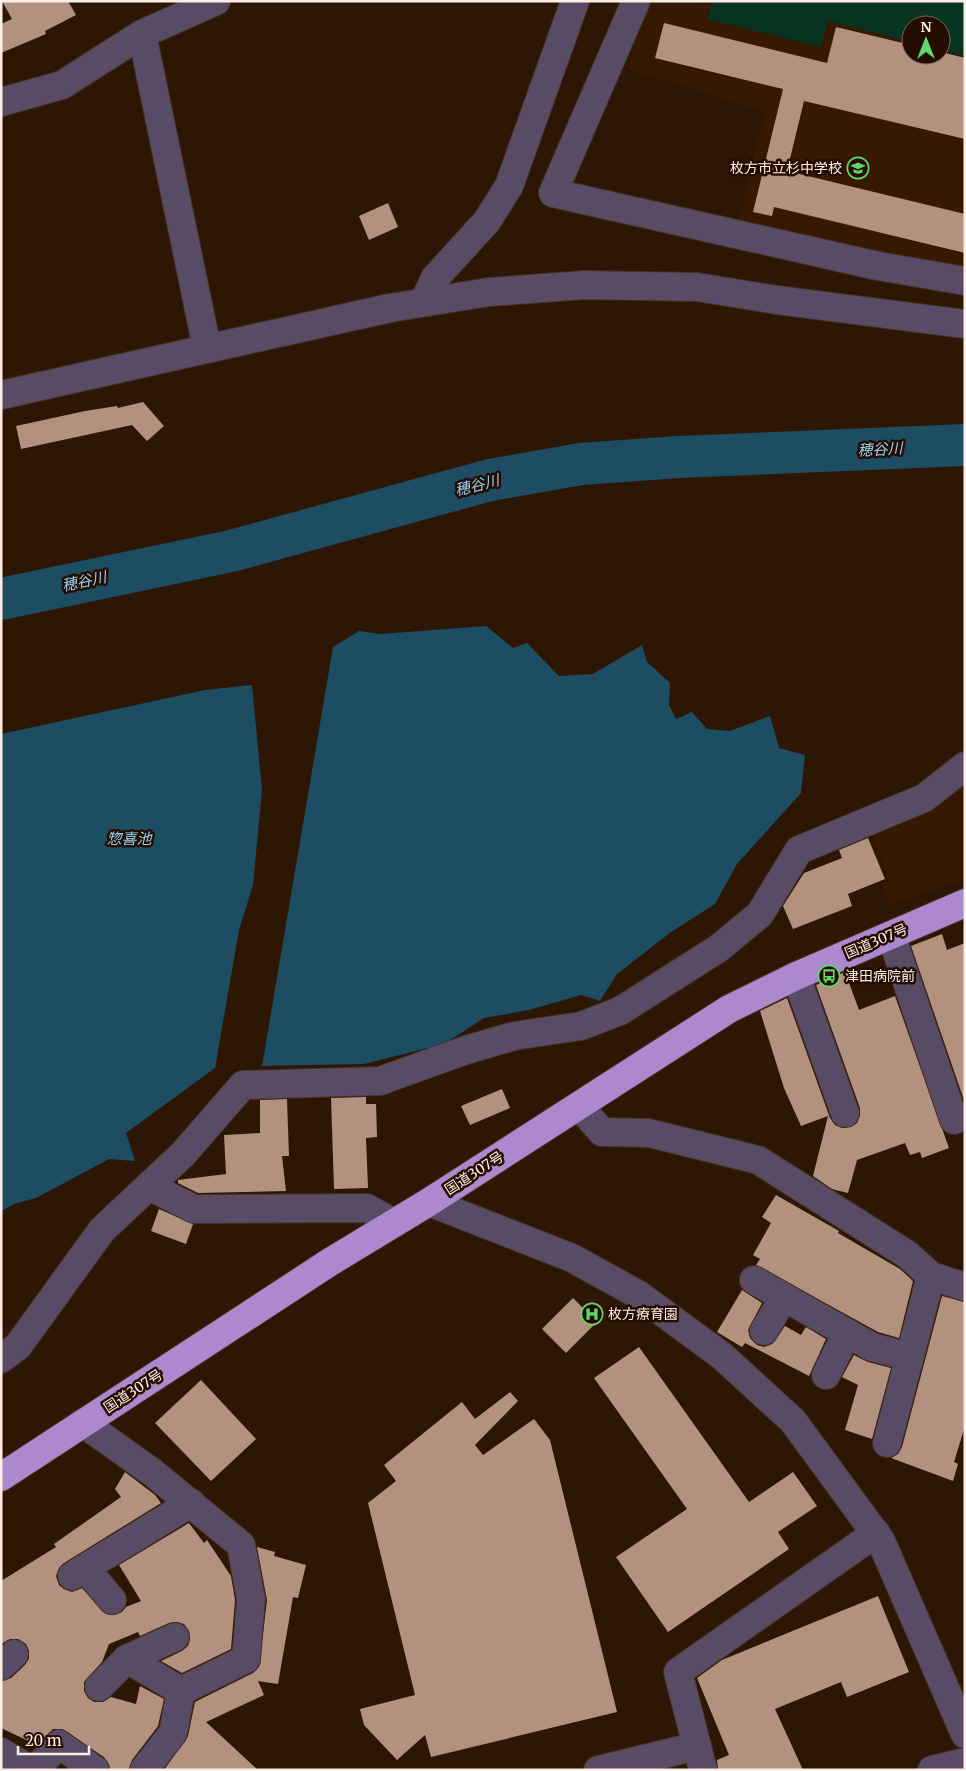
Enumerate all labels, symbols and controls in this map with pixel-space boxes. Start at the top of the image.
north arrow [901,15,951,65]
text: N [920,18,932,36]
school or university icon: 枚方市立杉中学校 [846,156,870,180]
place label: 枚方市立杉中学校 [730,159,842,177]
water label: 穂谷川 [857,438,905,460]
water label: 穂谷川 [453,470,503,500]
water label: 穂谷川 [60,567,110,595]
water label: 惣喜池 [106,829,153,848]
street label: 国道307号 [842,920,910,962]
bus stop icon: 津田病院前 [817,964,841,988]
place label: 津田病院前 [845,967,915,985]
street label: 国道307号 [441,1147,507,1199]
hospital icon: 枚方療育園 [580,1302,604,1326]
place label: 枚方療育園 [608,1305,678,1323]
street label: 国道307号 [100,1365,166,1417]
scale bar [18,1724,89,1756]
text: 20 m [25,1731,62,1750]

